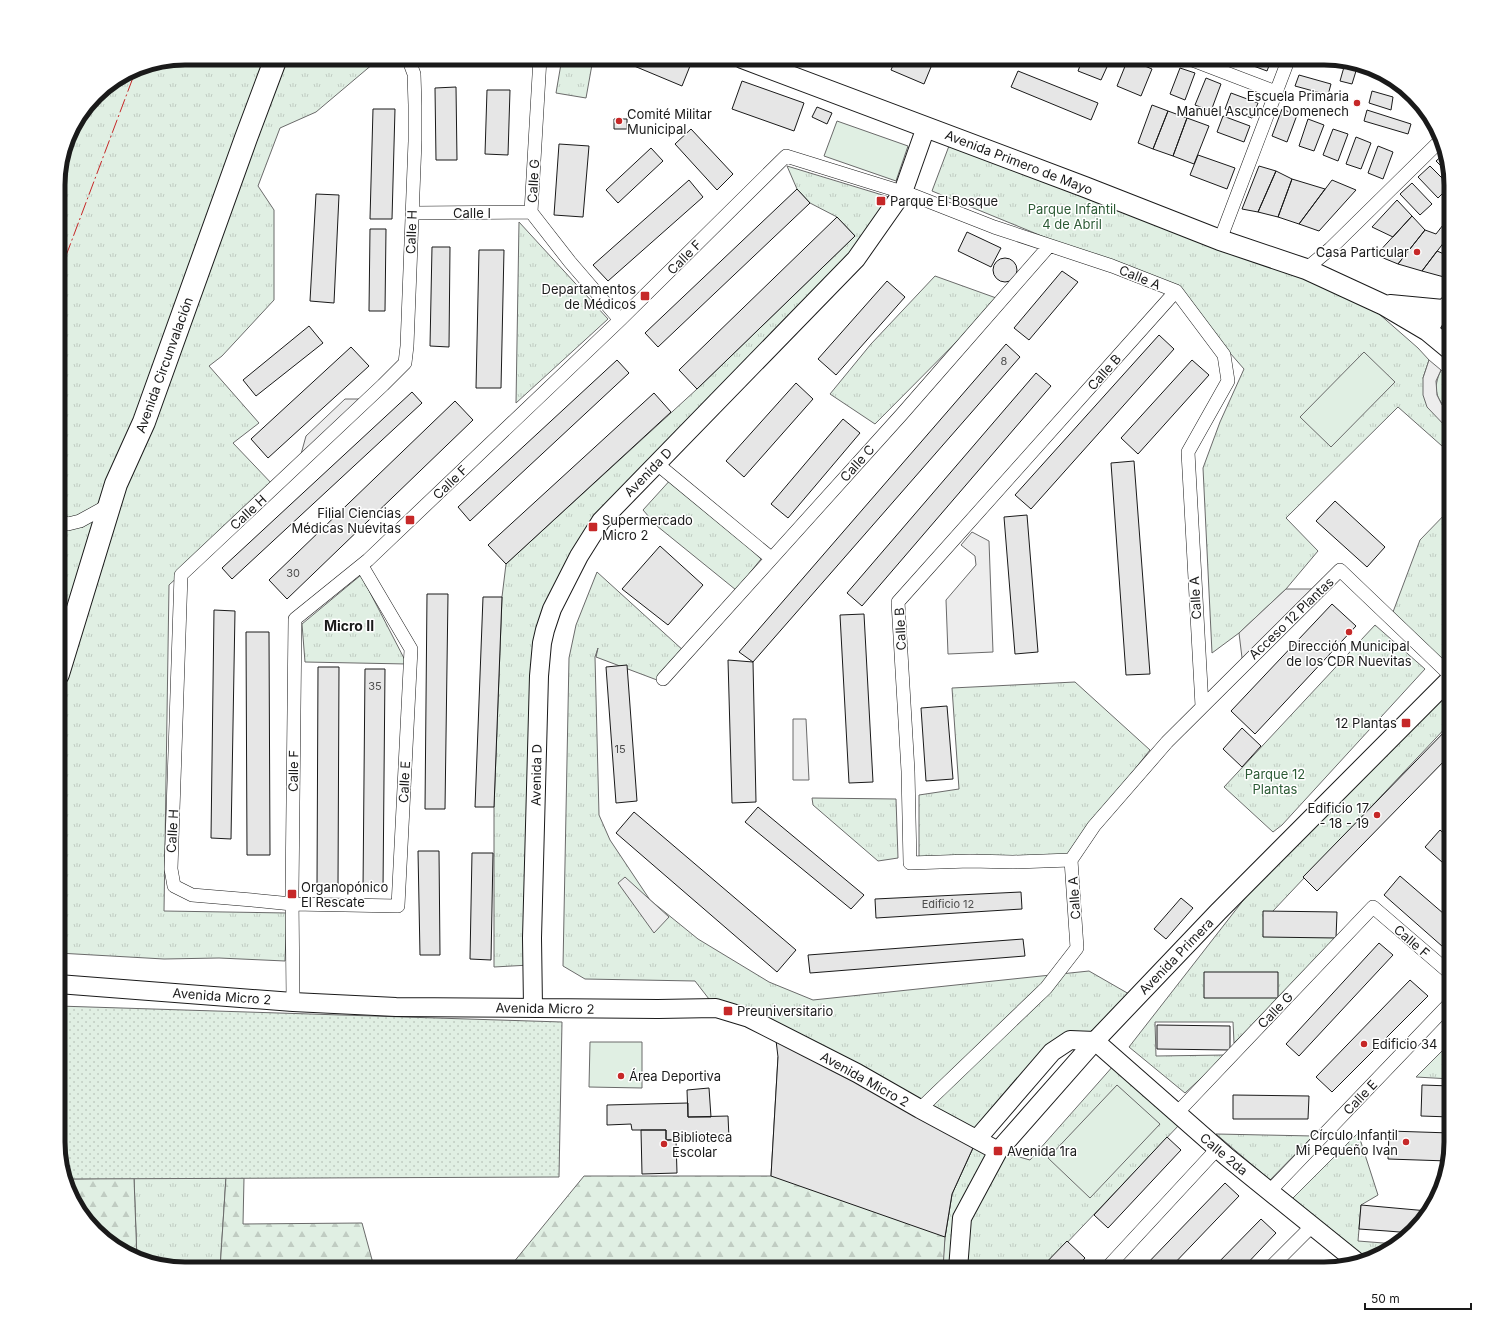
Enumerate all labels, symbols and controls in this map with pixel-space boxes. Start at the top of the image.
place label: Escuela Primaria Manuel Ascunce Domenech [1176,88,1349,119]
marker: Escuela Primaria Manuel Ascunce Domenech [1352,98,1362,108]
place label: Comité Militar Municipal [627,106,712,137]
marker: Comité Militar Municipal [614,116,624,126]
street label: Avenida Primero de Mayo [943,126,1095,198]
street label: Calle G [524,159,542,203]
place label: Parque El Bosque [890,193,998,209]
marker: Parque El Bosque [875,195,887,207]
park label: Parque Infantil 4 de Abril [1028,201,1116,232]
street label: Calle I [453,205,491,221]
street label: Calle H [402,210,420,254]
street label: Calle F [663,236,705,278]
place label: Casa Particular [1316,244,1409,260]
marker: Casa Particular [1412,247,1422,257]
street label: Calle A [1117,261,1163,293]
place label: Departamentos de Médicos [542,281,636,312]
marker: Departamentos de Médicos [639,290,651,302]
street label: Avenida Circunvalación [132,295,196,435]
street label: Calle B [1084,351,1124,393]
house number: 8 [1001,354,1008,368]
street label: Calle C [836,441,878,485]
street label: Avenida D [621,444,675,500]
street label: Calle F [429,462,471,502]
street label: Calle H [226,491,270,533]
place label: Filial Ciencias Médicas Nuevitas [291,505,401,536]
place label: Supermercado Micro 2 [602,512,693,543]
marker: Filial Ciencias Médicas Nuevitas [404,514,416,526]
marker: Supermercado Micro 2 [587,521,599,533]
house number: 30 [286,566,300,580]
street label: Acceso 12 Plantas [1245,573,1337,662]
street label: Calle A [1186,576,1204,620]
street label: Calle B [891,607,909,651]
district label: Micro II [324,617,374,634]
marker: Dirección Municipal de los CDR Nuevitas [1344,627,1354,637]
place label: Dirección Municipal de los CDR Nuevitas [1286,638,1412,669]
house number: 35 [368,679,382,693]
place label: 12 Plantas [1335,715,1397,731]
marker: 12 Plantas [1400,717,1412,729]
house number: 15 [614,742,626,756]
street label: Avenida D [527,744,545,806]
street label: Calle F [285,750,301,792]
street label: Calle E [395,761,413,803]
park label: Parque 12 Plantas [1245,766,1305,797]
place label: Edificio 17 - 18 - 19 [1307,800,1369,831]
street label: Calle H [163,809,181,853]
marker: Edificio 17 - 18 - 19 [1372,810,1382,820]
street label: Calle A [1065,876,1083,920]
place label: Organopónico El Rescate [301,879,388,910]
marker: Organopónico El Rescate [286,888,298,900]
house number: Edificio 12 [922,897,974,911]
street label: Avenida Primera [1135,914,1217,998]
street label: Calle F [1391,921,1433,961]
street label: Avenida Micro 2 [172,985,272,1007]
street label: Calle G [1254,989,1296,1031]
street label: Avenida Micro 2 [495,999,595,1017]
place label: Preuniversitario [737,1003,833,1019]
marker: Preuniversitario [722,1005,734,1017]
place label: Edificio 34 [1372,1036,1437,1052]
marker: Edificio 34 [1359,1039,1369,1049]
street label: Avenida Micro 2 [818,1048,912,1110]
place label: Área Deportiva [629,1068,721,1084]
marker: Área Deportiva [616,1071,626,1081]
street label: Calle E [1340,1076,1380,1118]
place label: Círculo Infantil Mi Pequeño Ivan [1296,1127,1398,1158]
place label: Biblioteca Escolar [672,1129,732,1160]
street label: Calle 2da [1197,1129,1251,1179]
marker: Círculo Infantil Mi Pequeño Ivan [1401,1137,1411,1147]
marker: Biblioteca Escolar [659,1139,669,1149]
place label: Avenida 1ra [1007,1143,1077,1159]
marker: Avenida 1ra [992,1145,1004,1157]
scale bar [1365,1285,1471,1311]
text: 50 m [1371,1291,1400,1306]

